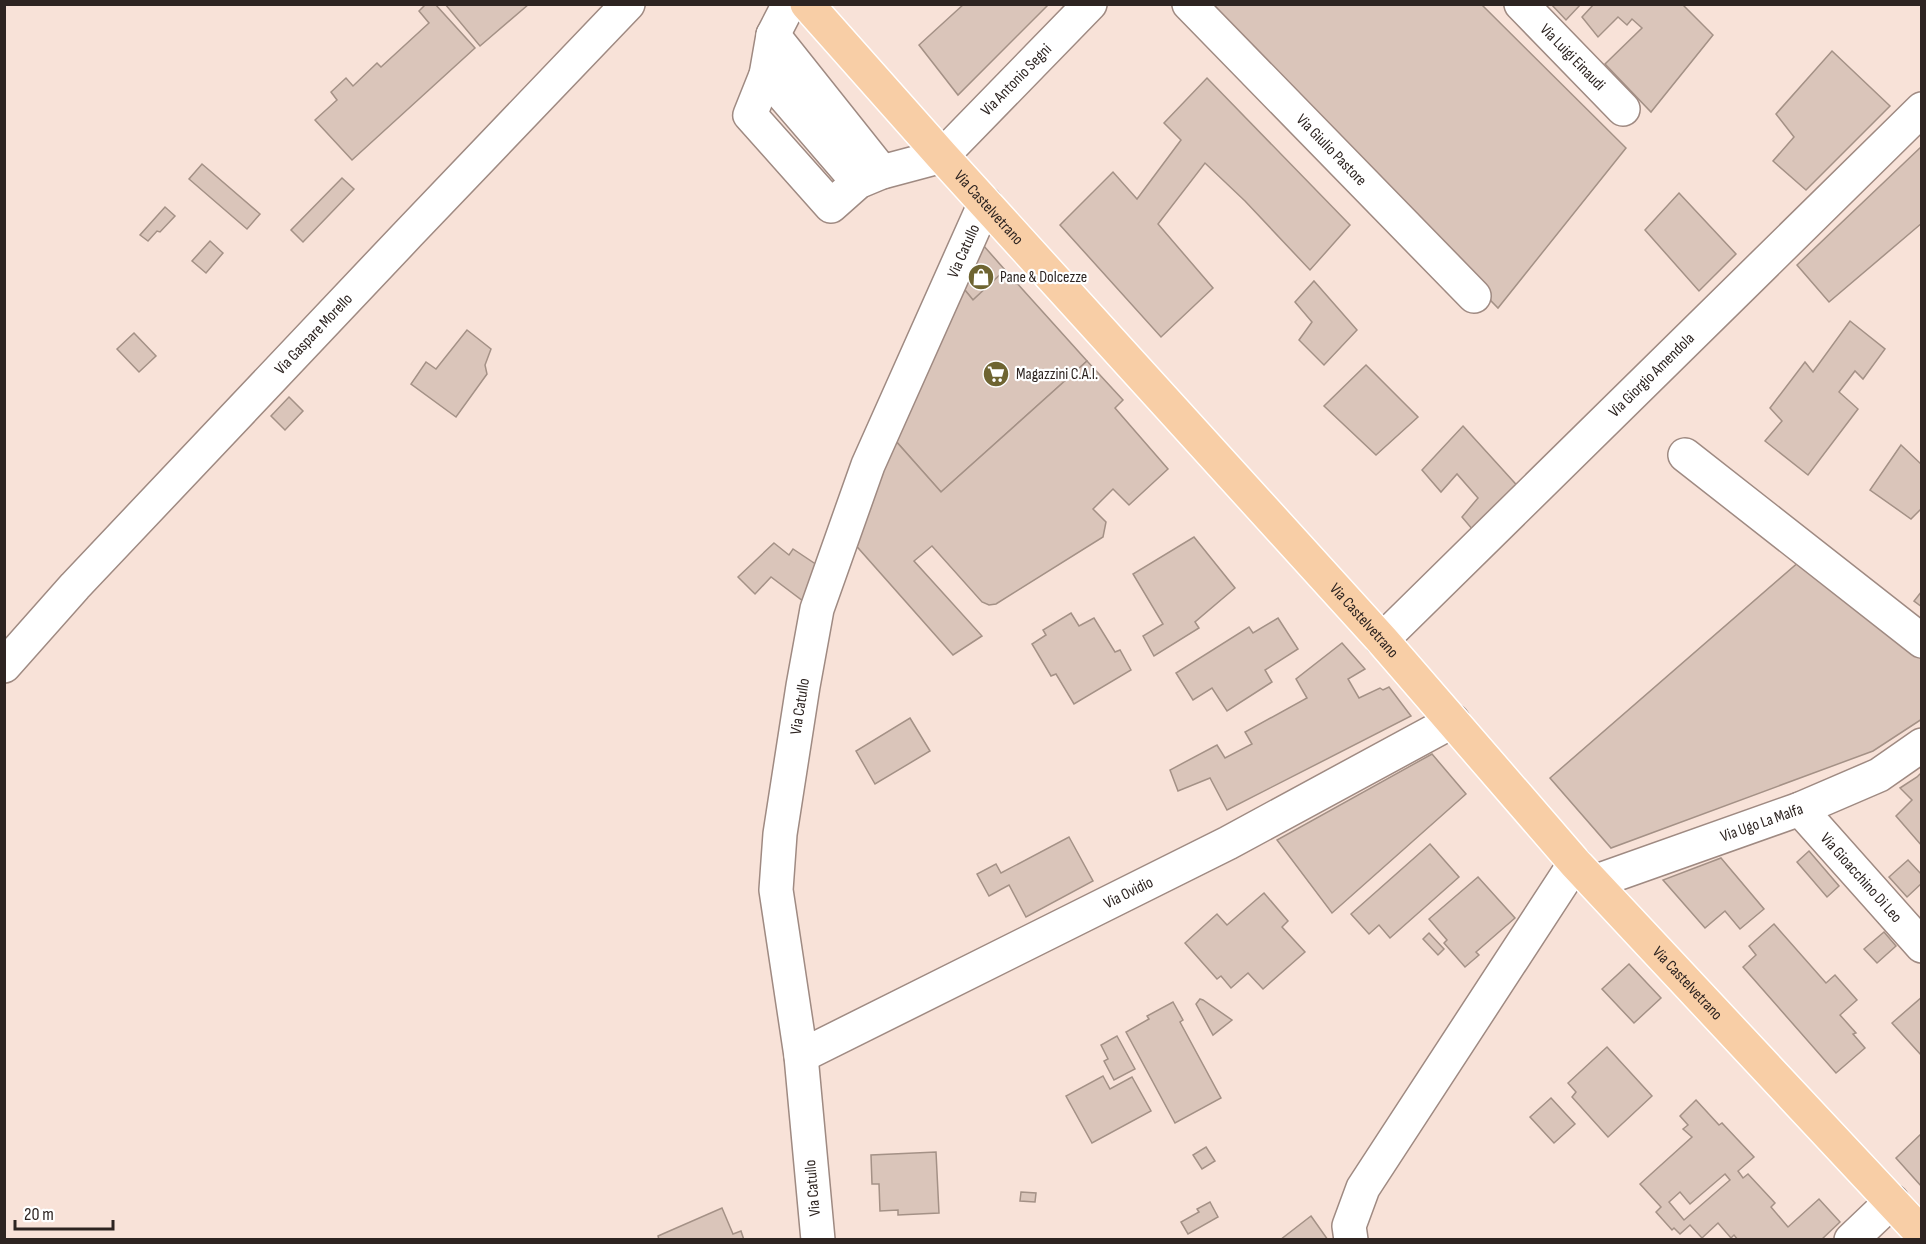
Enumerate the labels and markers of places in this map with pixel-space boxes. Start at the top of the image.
shop icon: Pane & Dolcezze [966,262,996,292]
place label: Pane & Dolcezze [1000,268,1087,287]
supermarket icon: Magazzini C.A.I. [981,359,1011,389]
place label: Magazzini C.A.I. [1016,365,1098,384]

